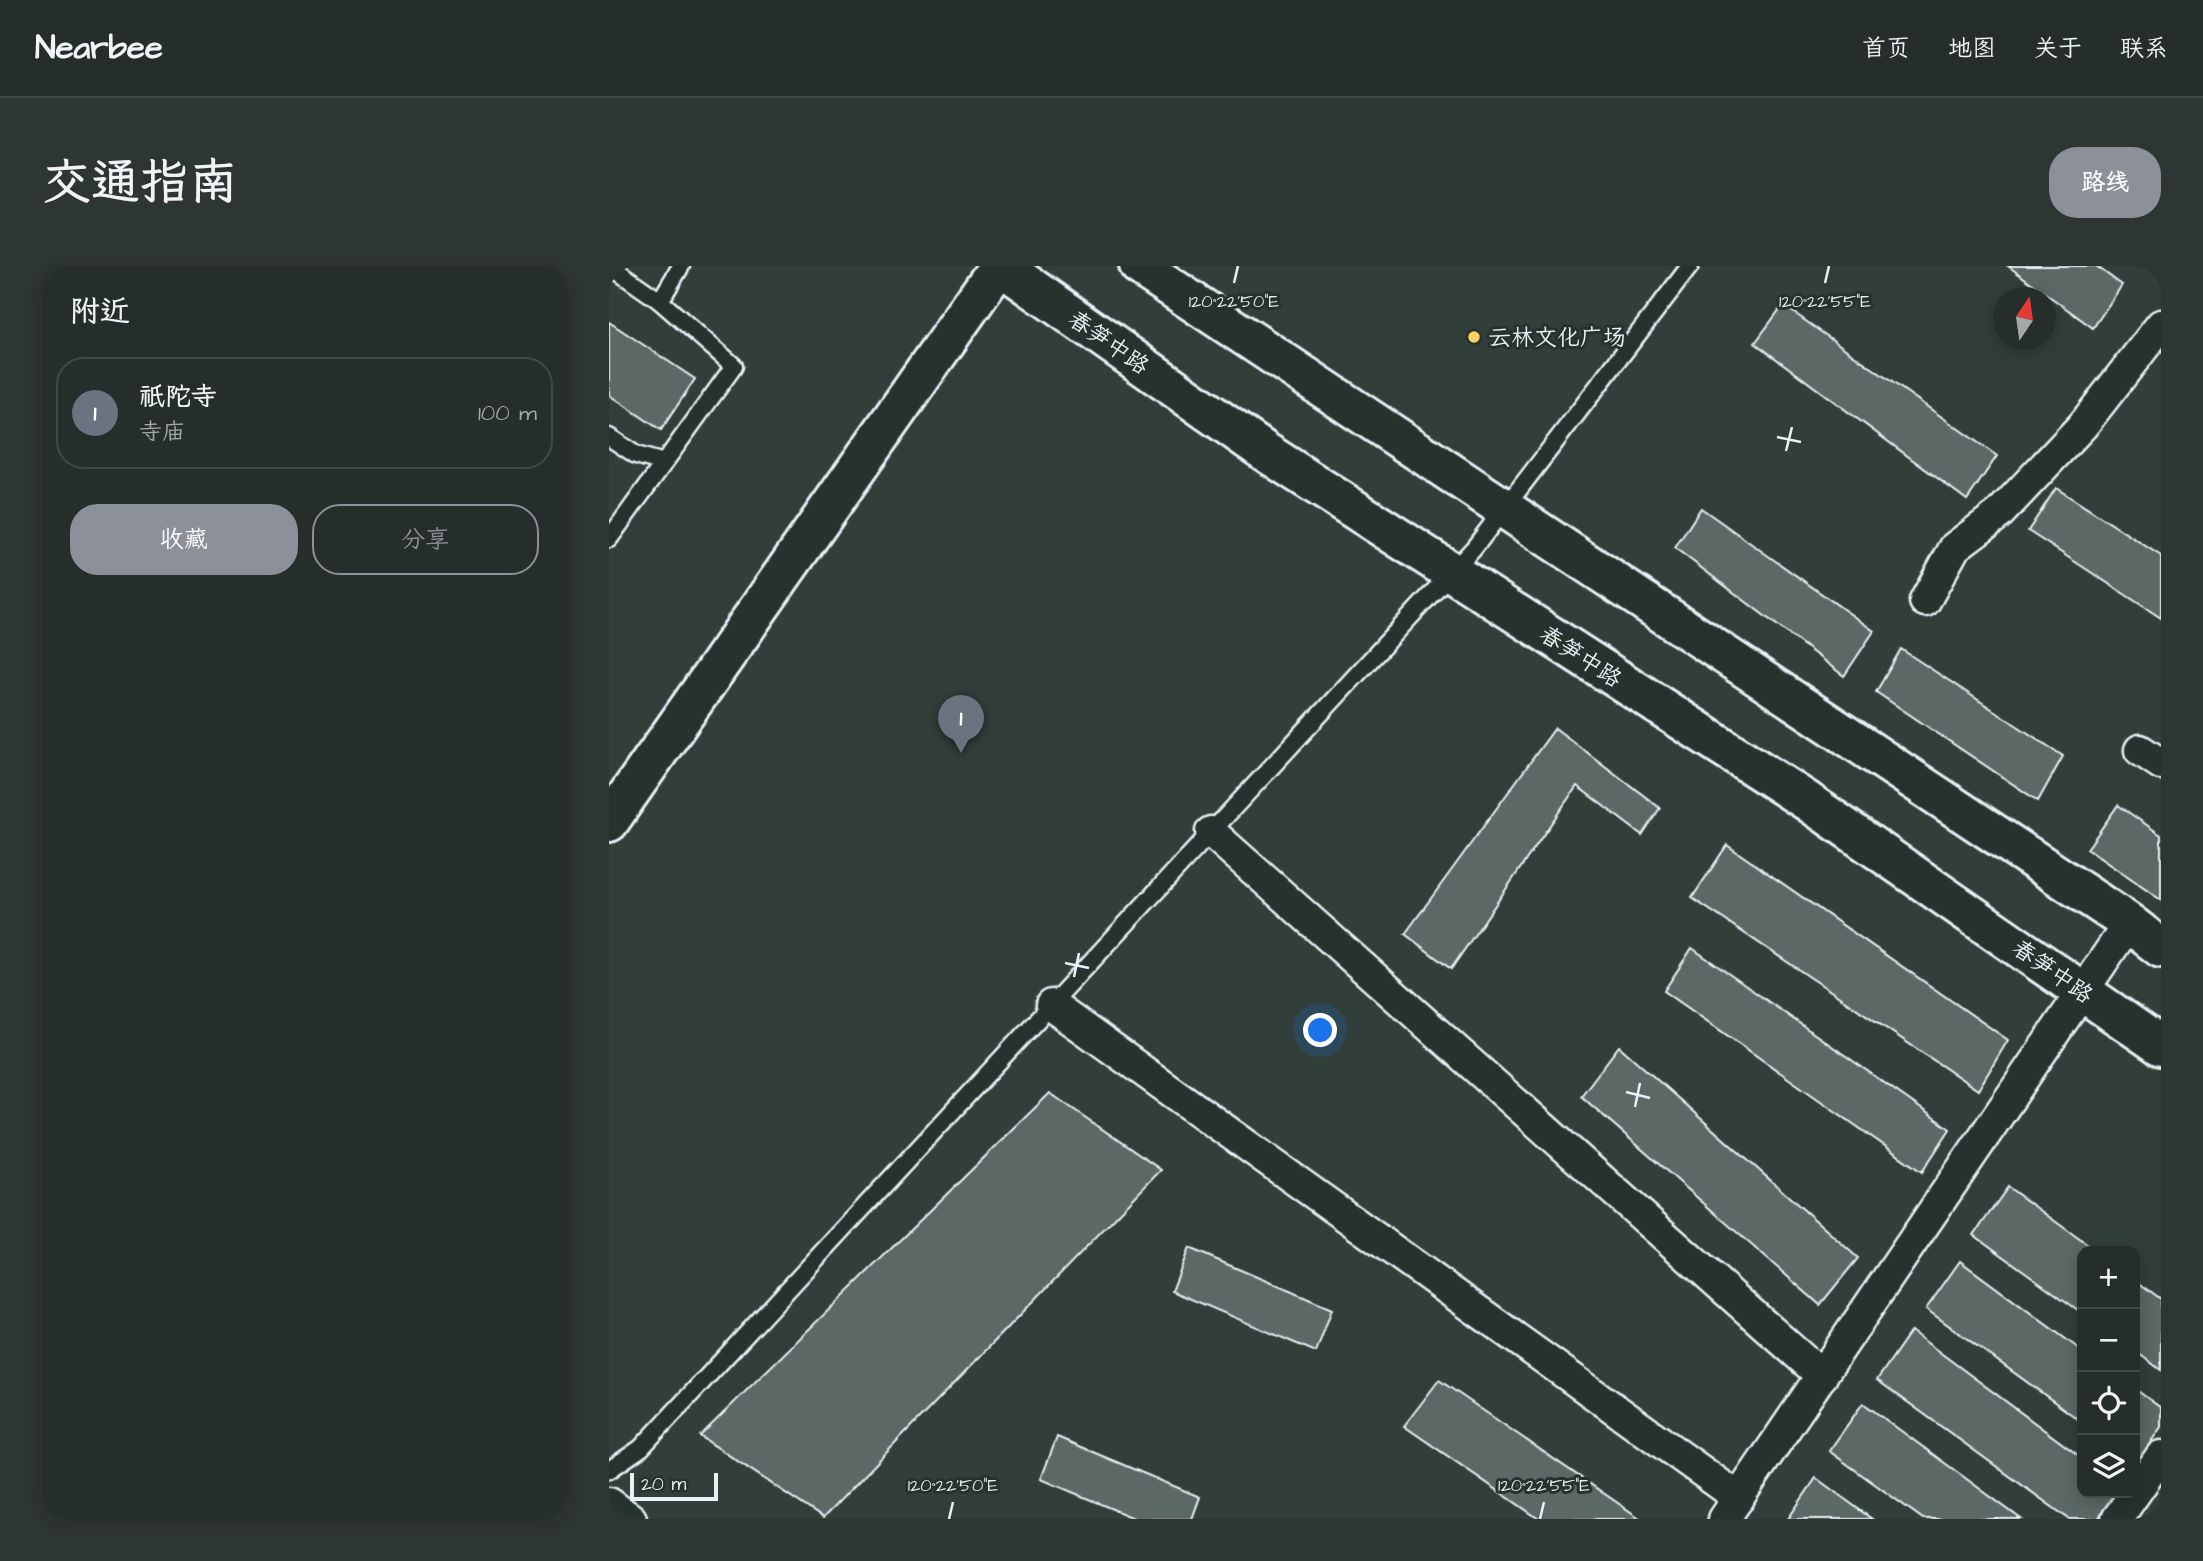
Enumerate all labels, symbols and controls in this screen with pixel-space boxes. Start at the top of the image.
text: Nearbee [35,25,163,71]
text: 首页 [1862,32,1910,66]
text: 地图 [1948,32,1996,66]
text: 关于 [2034,32,2082,66]
text: 联系 [2120,32,2168,66]
button: 路线 [2049,147,2161,218]
text: 交通指南 [42,150,238,218]
north arrow [1993,287,2056,350]
text: 120°22'50"E [1189,289,1280,314]
text: 120°22'55"E [1779,289,1871,314]
text: 附近 [70,291,130,333]
street label: 春笋中路 [1062,303,1155,382]
place label: 云林文化广场 [1488,322,1626,354]
marker: 云林文化广场 [1466,329,1482,345]
text: 祇陀寺 [139,379,217,415]
text: 1 [94,397,96,429]
text: 100 m [478,397,537,429]
text: 寺庙 [139,416,185,448]
button: 收藏 [70,504,298,575]
button: 分享 [312,504,539,575]
street label: 春笋中路 [1533,618,1628,695]
pin: 1 [938,695,984,753]
street label: 春笋中路 [2006,932,2099,1011]
your location [1303,1013,1337,1047]
map controls [2077,1246,2140,1498]
button: + [2077,1246,2140,1309]
button: − [2077,1309,2140,1372]
button: locate [2077,1372,2140,1435]
button: layers [2077,1435,2140,1498]
scale bar [630,1470,717,1502]
text: 20 m [641,1471,686,1498]
text: 120°22'50"E [908,1473,999,1498]
text: 120°22'55"E [1498,1473,1590,1498]

